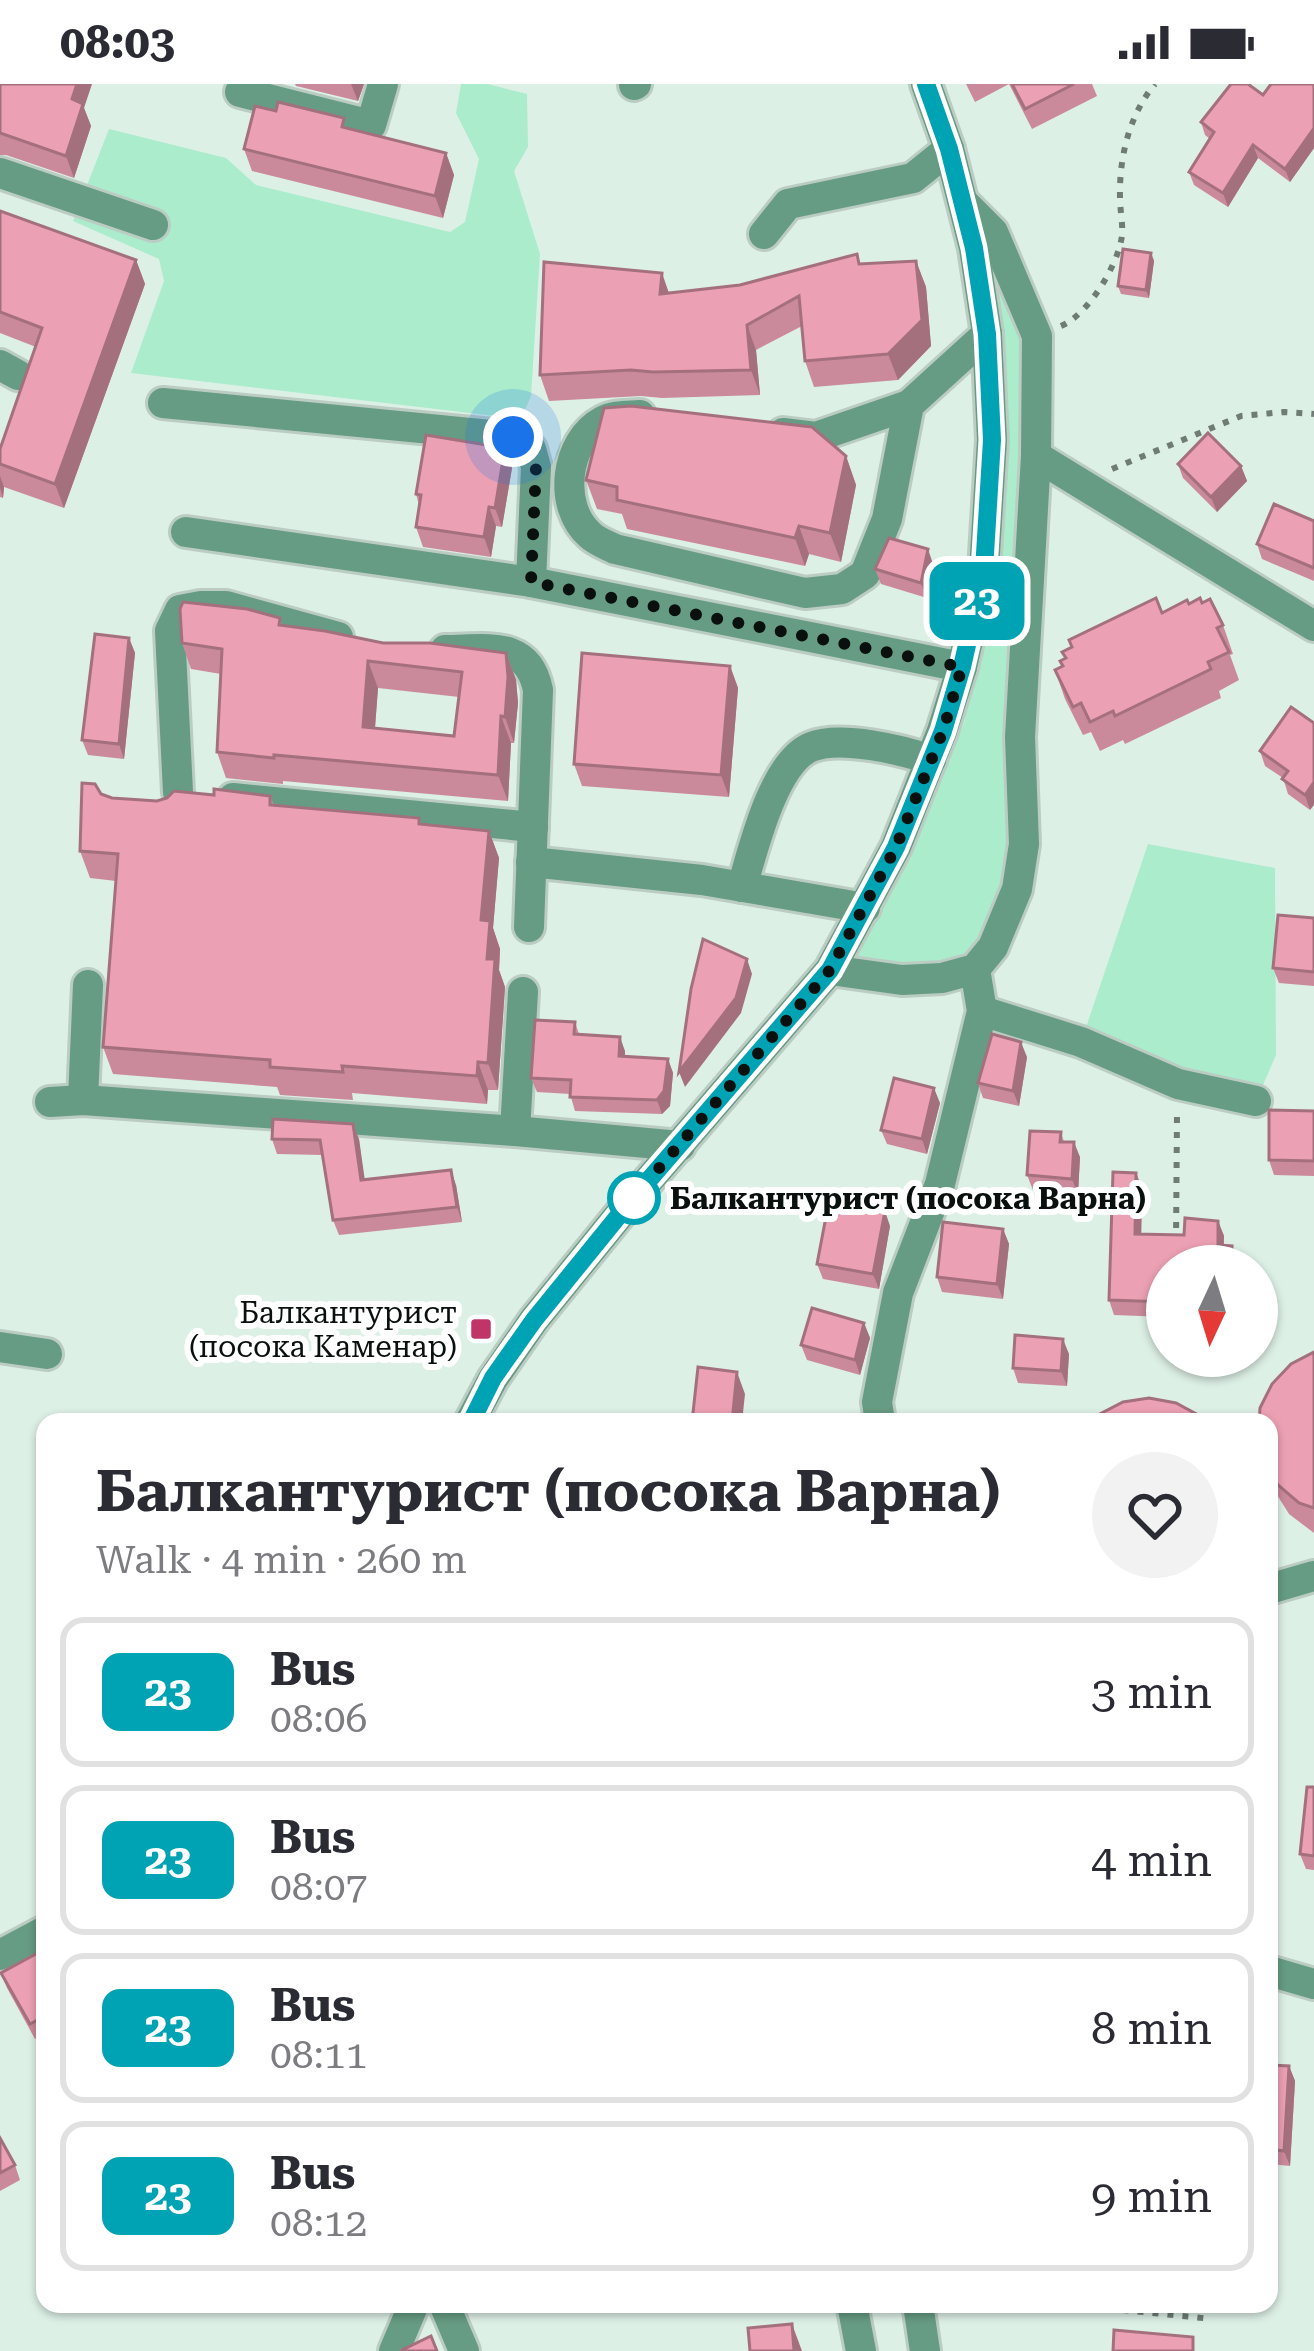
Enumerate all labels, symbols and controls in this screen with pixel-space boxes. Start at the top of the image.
text: 08:03 [60,16,175,69]
your location [483,407,543,467]
line badge: 23 [923,562,1031,640]
text: 23 [953,576,1001,625]
marker: Балкантурист (посока Варна) [609,1173,659,1223]
place label: Балкантурист (посока Варна) [670,1181,1146,1216]
north arrow [1146,1245,1278,1377]
map controls [1146,1245,1278,1377]
place label: Балкантурист (посока Каменар) [189,1295,457,1364]
marker: Балкантурист (посока Каменар) [468,1316,494,1342]
button: heart [1092,1452,1218,1578]
text: Балкантурист (посока Варна) [96,1458,1001,1525]
text: Walk · 4 min · 260 m [96,1537,467,1583]
text: Bus [270,1643,355,1696]
text: 3 min [1091,1666,1212,1719]
text: 23 [144,1667,192,1716]
text: 08:06 [270,1696,367,1742]
text: Bus [270,1811,355,1864]
text: 4 min [1091,1834,1212,1887]
text: 23 [144,1835,192,1884]
text: 08:07 [270,1864,367,1910]
text: Bus [270,1979,355,2032]
text: 8 min [1091,2002,1212,2055]
text: 23 [144,2003,192,2052]
text: 08:11 [270,2032,367,2078]
text: Bus [270,2147,355,2200]
text: 9 min [1091,2170,1212,2223]
text: 23 [144,2171,192,2220]
text: 08:12 [270,2200,367,2246]

